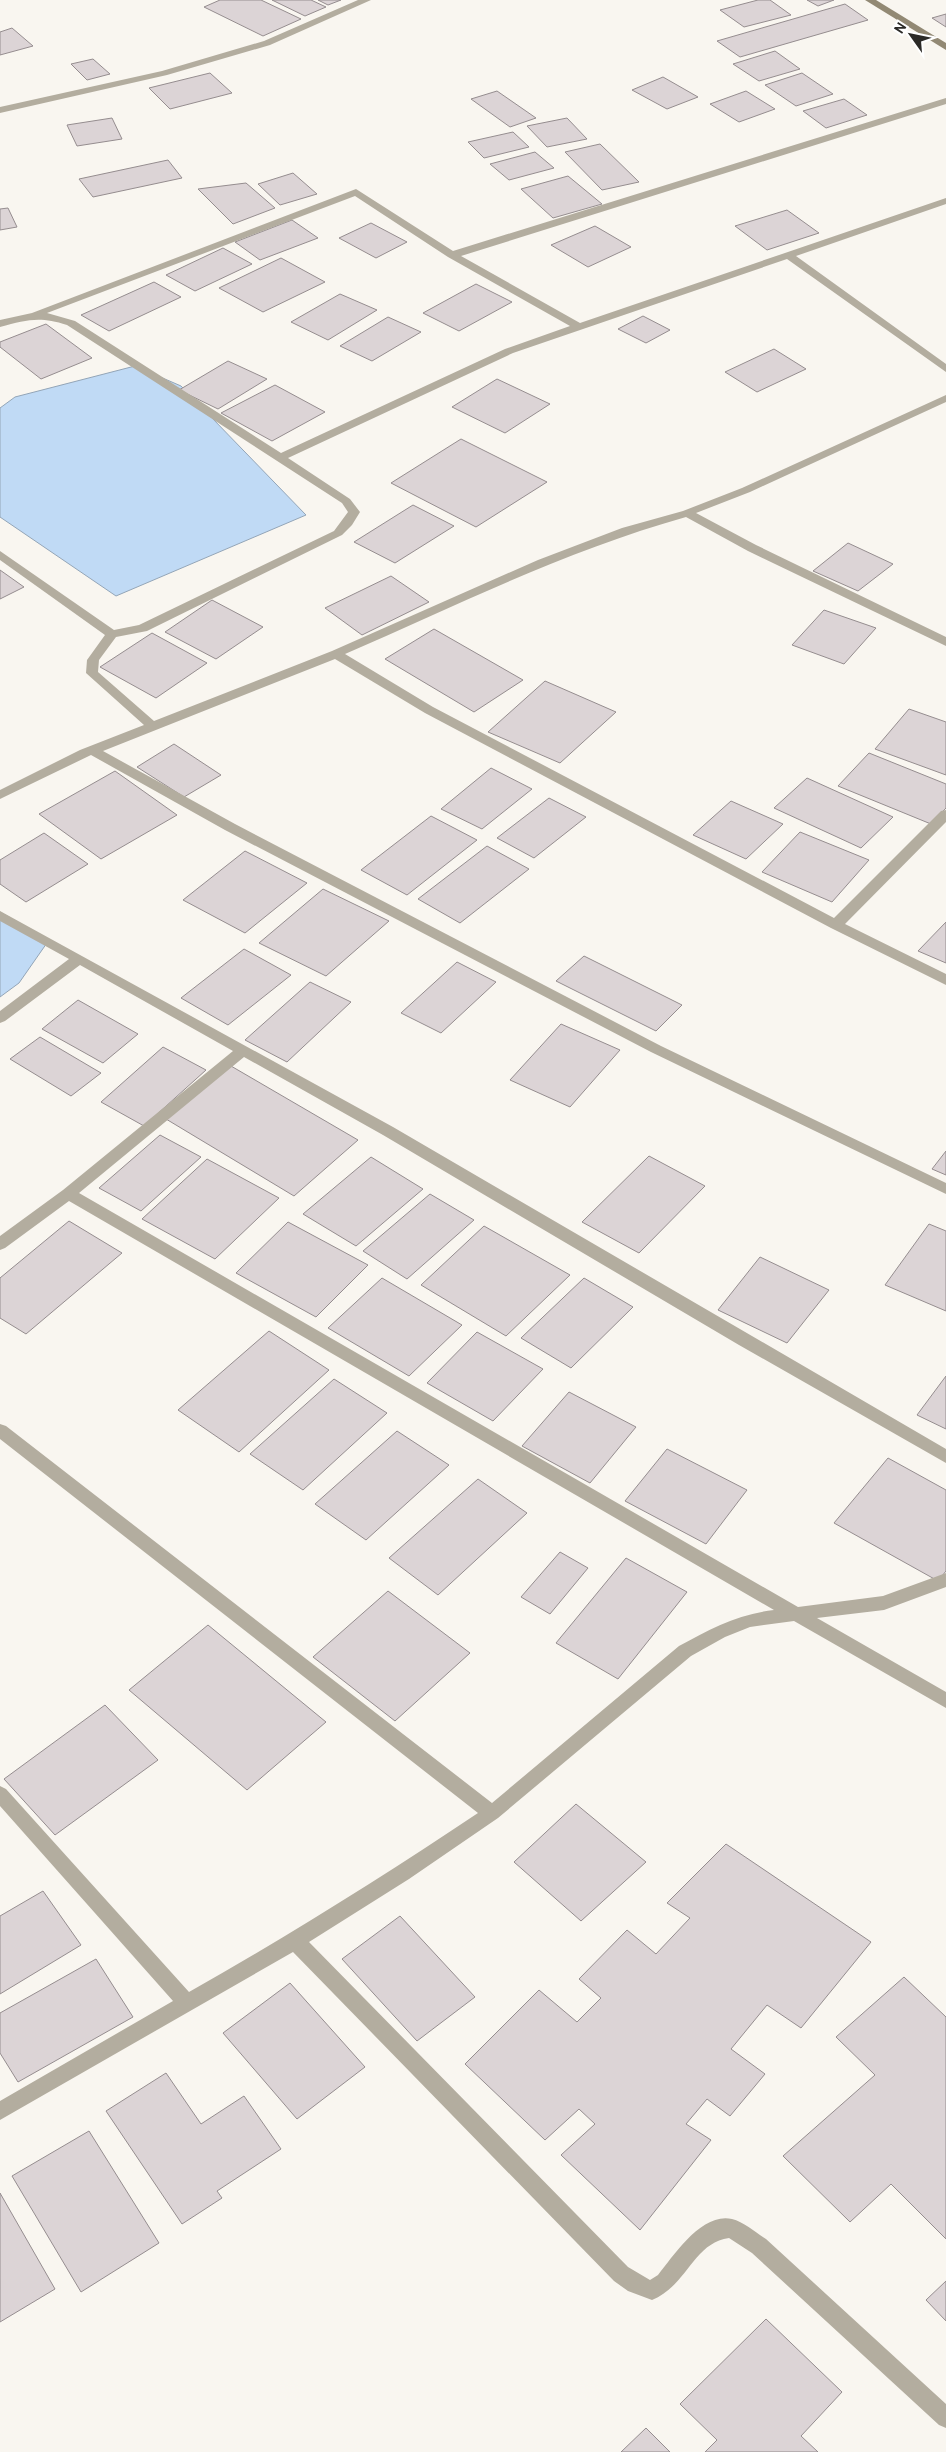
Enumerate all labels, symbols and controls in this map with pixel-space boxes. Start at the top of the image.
north arrow [886,10,936,60]
text: N [891,20,911,38]

